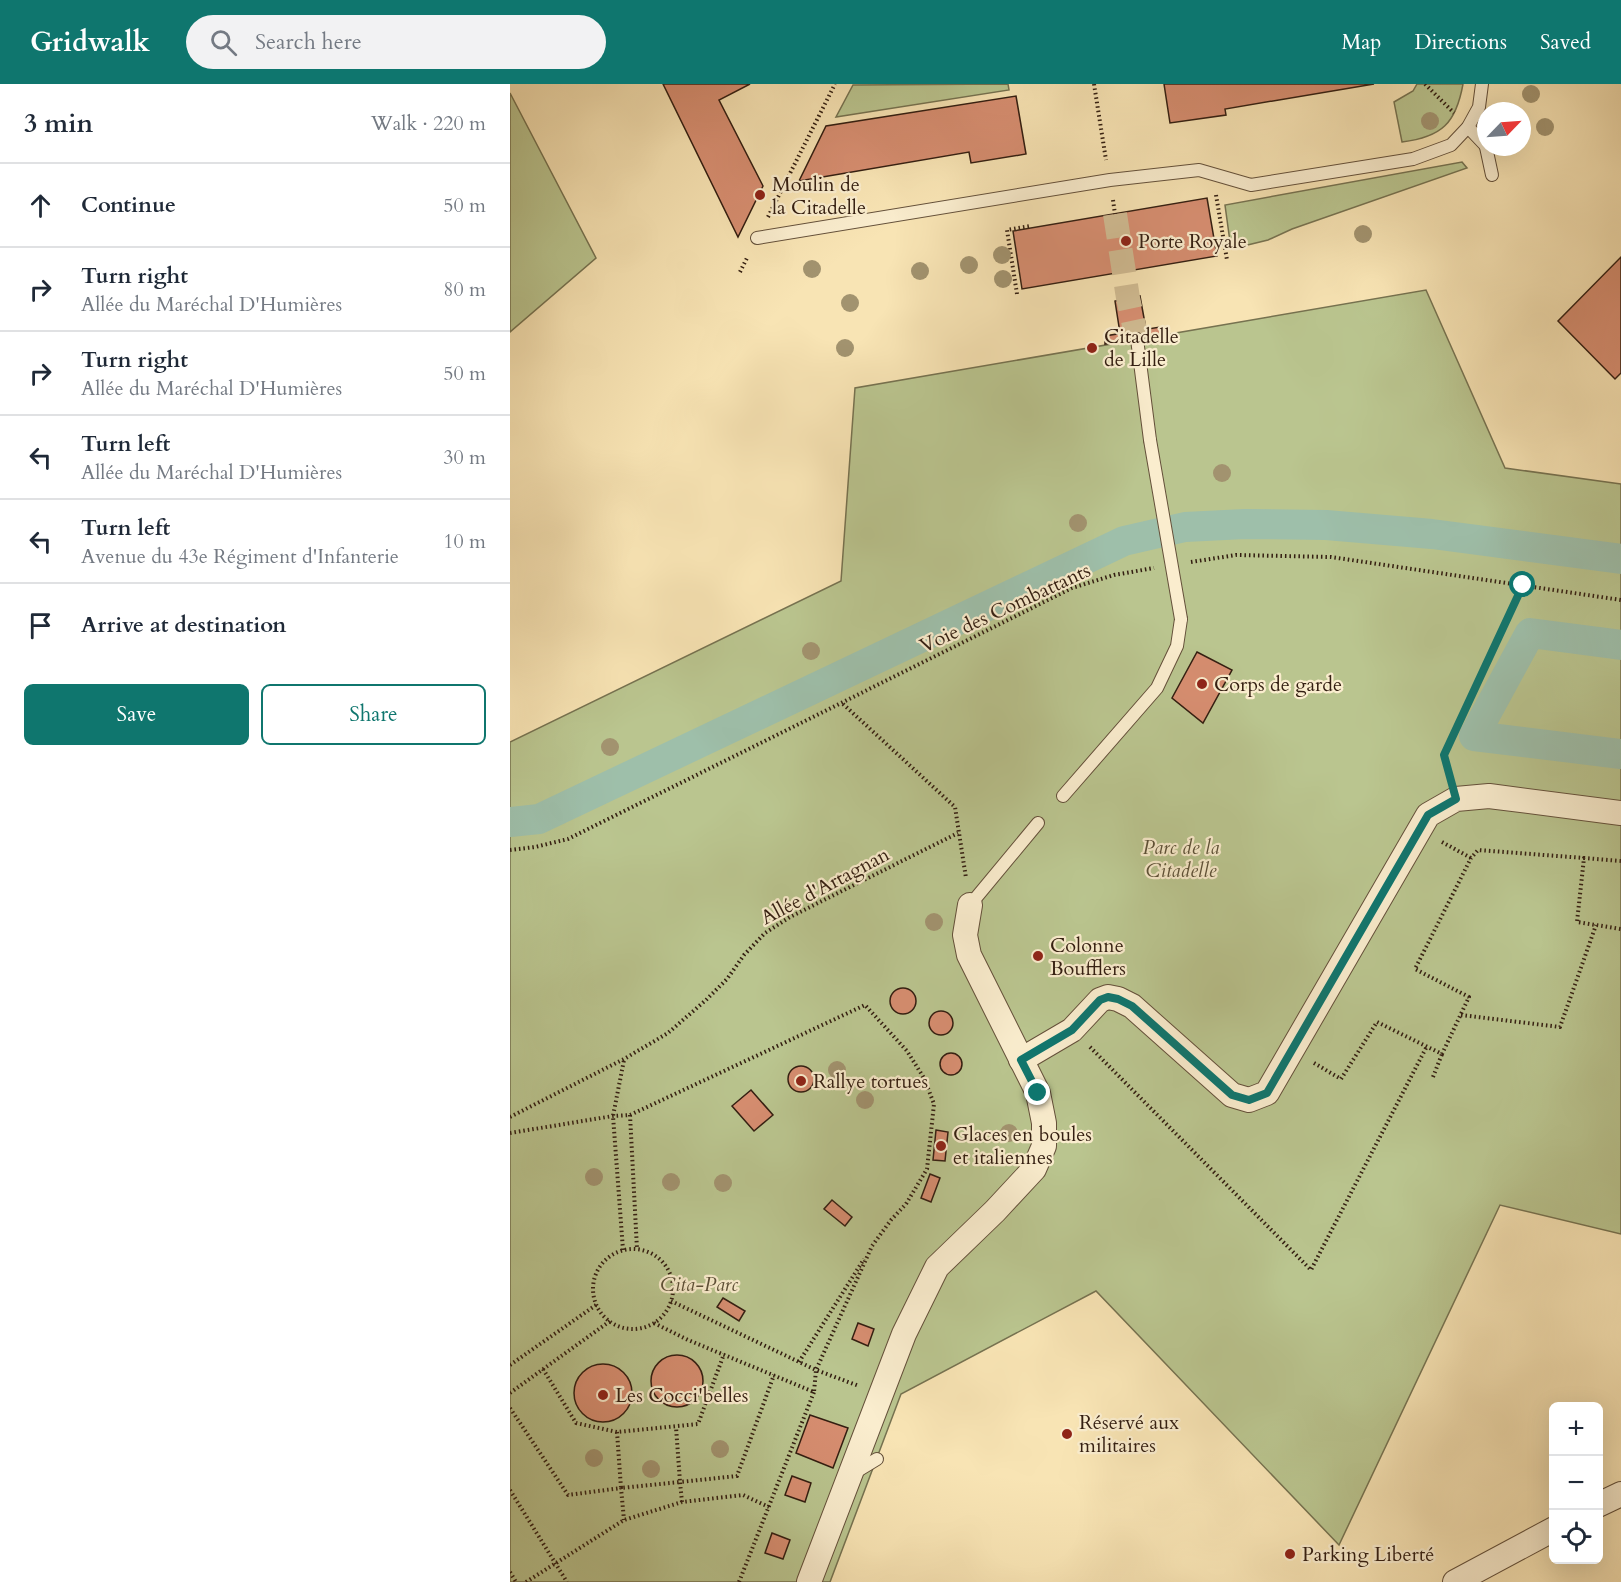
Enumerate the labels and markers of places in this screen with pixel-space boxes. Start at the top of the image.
place label: Moulin de la Citadelle [772,171,866,221]
marker: Moulin de la Citadelle [753,188,767,202]
place label: Porte Royale [1138,228,1247,255]
marker: Porte Royale [1119,234,1133,248]
place label: Citadelle de Lille [1104,323,1179,373]
marker: Citadelle de Lille [1085,341,1099,355]
place label: Corps de garde [1214,671,1342,698]
marker: Corps de garde [1195,677,1209,691]
place label: Colonne Boufflers [1050,932,1126,982]
marker: Colonne Boufflers [1031,949,1045,963]
place label: Rallye tortues [813,1068,928,1095]
marker: Rallye tortues [794,1074,808,1088]
place label: Glaces en boules et italiennes [953,1121,1092,1171]
marker: Glaces en boules et italiennes [934,1139,948,1153]
place label: Les Cocci'belles [615,1382,749,1409]
marker: Les Cocci'belles [596,1388,610,1402]
place label: Réservé aux militaires [1079,1409,1179,1459]
marker: Réservé aux militaires [1060,1427,1074,1441]
place label: Parking Liberté [1302,1541,1434,1568]
marker: Parking Liberté [1283,1547,1297,1561]

